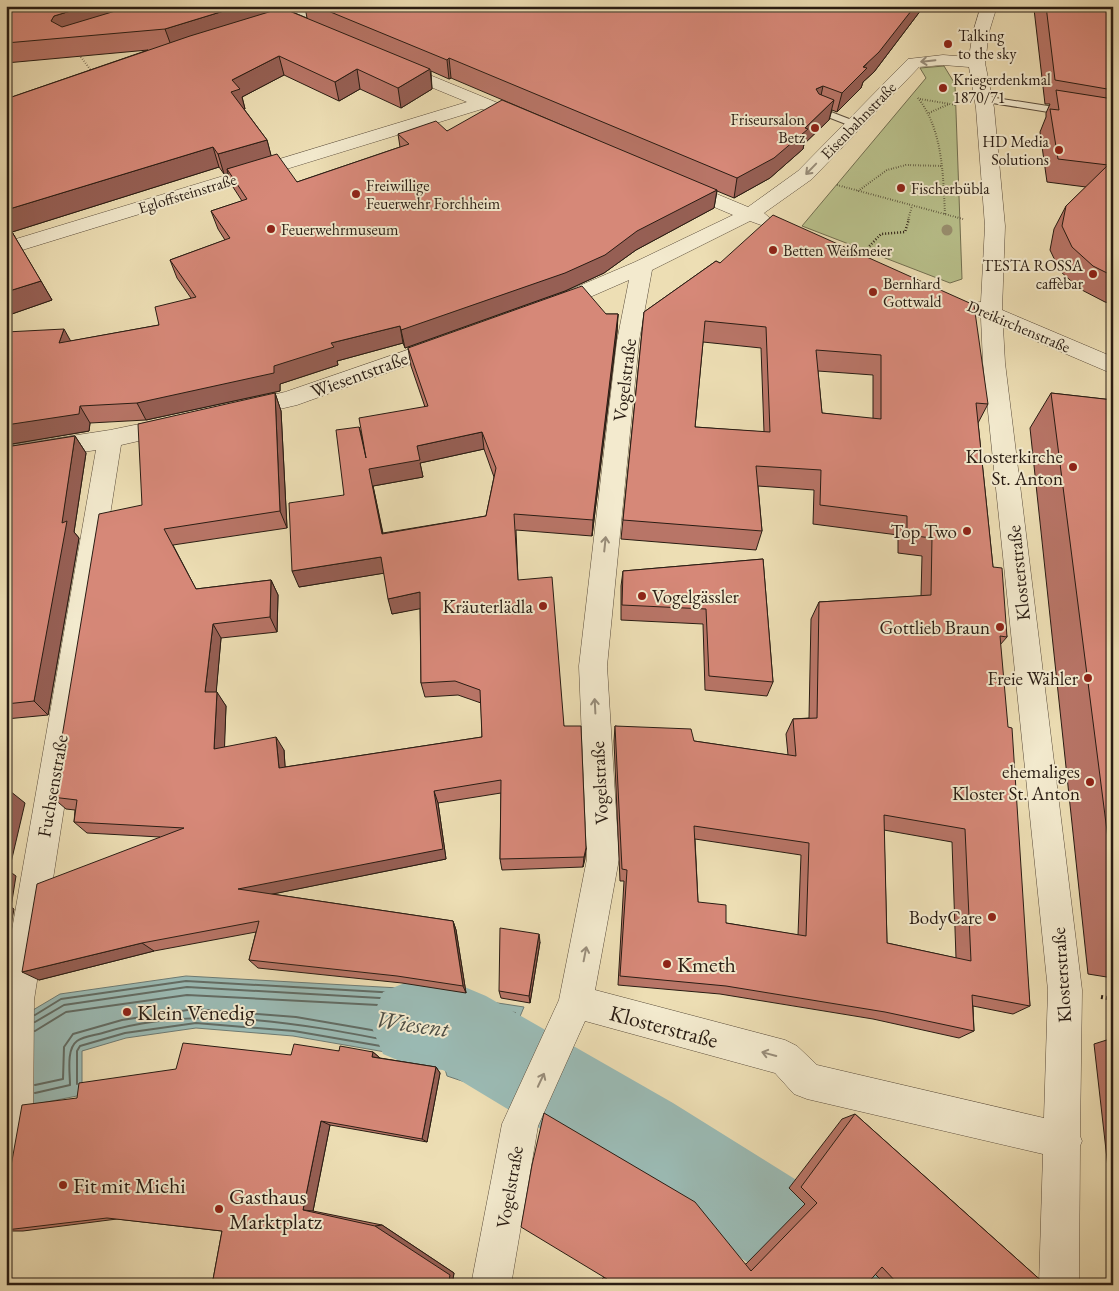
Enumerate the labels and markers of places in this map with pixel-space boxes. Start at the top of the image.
place label: Talking to the sky [958,25,1018,64]
marker: Talking to the sky [942,38,954,50]
place label: Kriegerdenkmal 1870/71 [953,69,1051,108]
marker: Kriegerdenkmal 1870/71 [937,82,949,94]
place label: Friseursalon Betz [731,109,806,148]
marker: Friseursalon Betz [809,122,821,134]
place label: HD Media Solutions [982,131,1050,170]
marker: HD Media Solutions [1053,144,1065,156]
place label: Freiwillige Feuerwehr Forchheim [366,175,501,214]
place label: Fischerbübla [911,178,990,199]
marker: Fischerbübla [895,182,907,194]
marker: Freiwillige Feuerwehr Forchheim [350,188,362,200]
place label: Feuerwehrmuseum [281,219,399,240]
marker: Feuerwehrmuseum [265,223,277,235]
place label: Betten Weißmeier [783,240,893,261]
marker: Betten Weißmeier [767,244,779,256]
place label: TESTA ROSSA caffèbar [983,255,1084,294]
marker: TESTA ROSSA caffèbar [1087,268,1099,280]
place label: Bernhard Gottwald [883,273,943,312]
marker: Bernhard Gottwald [867,286,879,298]
place label: Klosterkirche St. Anton [965,444,1063,491]
marker: Klosterkirche St. Anton [1067,461,1079,473]
place label: Top Two [890,519,957,544]
marker: Top Two [961,525,973,537]
place label: Vogelgässler [652,584,740,609]
marker: Vogelgässler [636,590,648,602]
place label: Kräuterlädla [443,594,533,619]
marker: Kräuterlädla [537,600,549,612]
place label: Gottlieb Braun [879,615,990,640]
marker: Gottlieb Braun [994,621,1006,633]
place label: Freie Wähler [987,666,1079,691]
marker: Freie Wähler [1082,672,1094,684]
place label: ehemaliges Kloster St. Anton [952,759,1080,806]
marker: ehemaliges Kloster St. Anton [1084,776,1096,788]
place label: BodyCare [909,905,982,930]
marker: BodyCare [986,911,998,923]
place label: Kmeth [677,950,736,979]
marker: Kmeth [661,958,673,970]
place label: Klein Venedig [137,998,255,1027]
marker: Klein Venedig [121,1006,133,1018]
place label: Fit mit Michi [73,1171,186,1200]
marker: Fit mit Michi [57,1179,69,1191]
place label: Gasthaus Marktplatz [229,1182,323,1236]
marker: Gasthaus Marktplatz [213,1203,225,1215]

